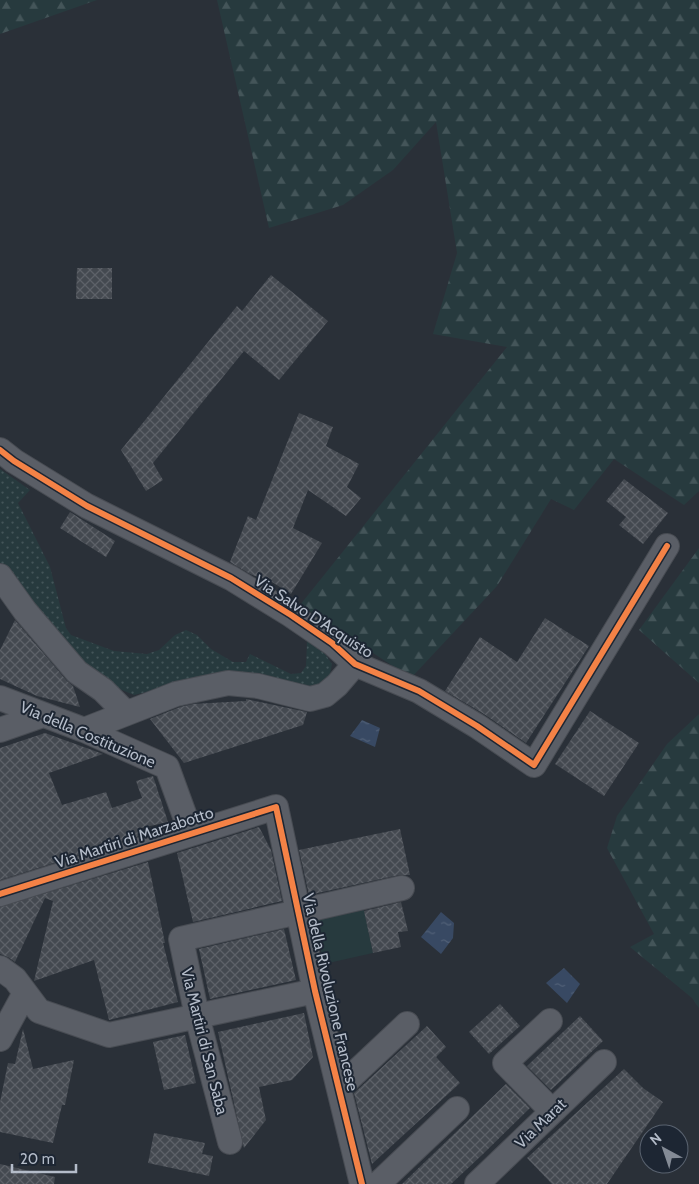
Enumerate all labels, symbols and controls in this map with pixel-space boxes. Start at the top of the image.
street label: Via Salvo D'Acquisto [251,571,377,662]
street label: Via della Costituzione [17,697,158,772]
street label: Via Martiri di Marzabotto [53,803,216,872]
street label: Via della Rivoluzione Francese [298,891,363,1093]
street label: Via Martiri di San Saba [177,966,232,1117]
street label: Via Marat [511,1094,570,1152]
north arrow [639,1124,689,1174]
text: N [646,1129,665,1149]
scale bar [12,1142,76,1174]
text: 20 m [20,1150,55,1168]

